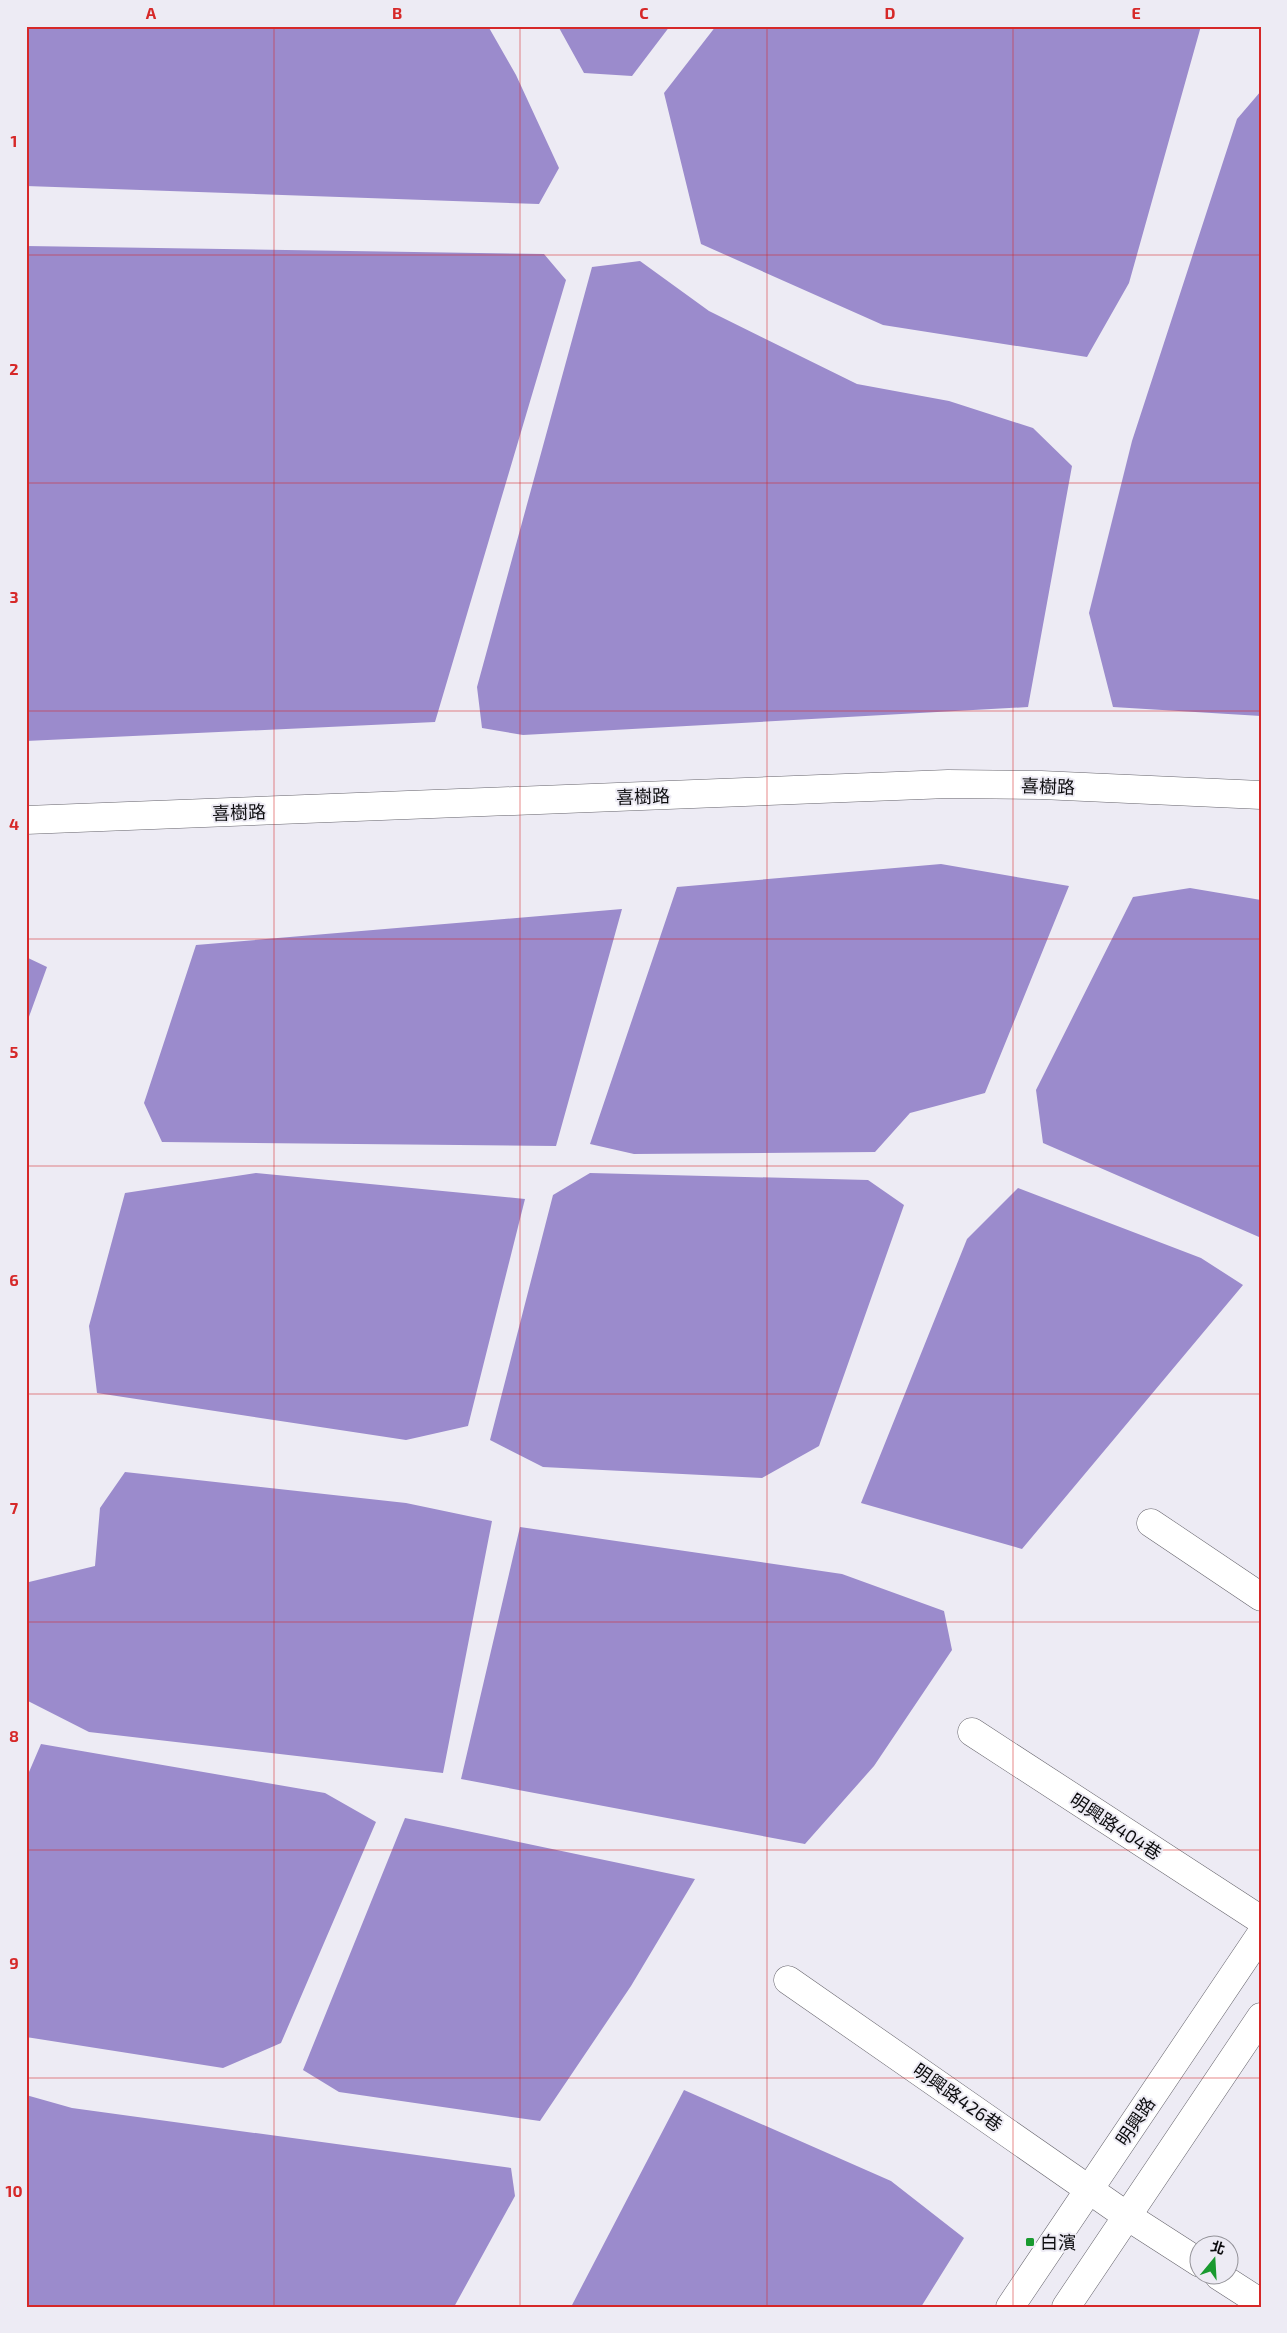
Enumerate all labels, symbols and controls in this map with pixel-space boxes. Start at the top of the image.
text: A [146,3,157,22]
text: B [392,3,402,22]
text: C [639,3,649,22]
text: D [885,3,896,22]
text: E [1131,3,1141,22]
text: 1 [11,131,17,150]
text: 2 [9,359,19,378]
text: 3 [9,587,19,606]
street label: 喜樹路 [1021,774,1075,798]
street label: 喜樹路 [616,784,670,808]
street label: 喜樹路 [212,800,266,824]
text: 4 [9,814,19,833]
text: 5 [10,1042,19,1061]
text: 6 [9,1270,19,1289]
text: 7 [10,1498,19,1517]
text: 8 [9,1726,19,1745]
street label: 明興路404巷 [1066,1788,1166,1864]
text: 9 [9,1953,19,1972]
street label: 明興路426巷 [909,2058,1007,2136]
street label: 明興路 [1111,2092,1159,2150]
text: 10 [5,2181,23,2200]
place label: 白濱 [1040,2231,1076,2253]
marker: 白濱 [1024,2236,1036,2248]
north arrow [1190,2236,1240,2286]
text: 北 [1209,2237,1227,2257]

